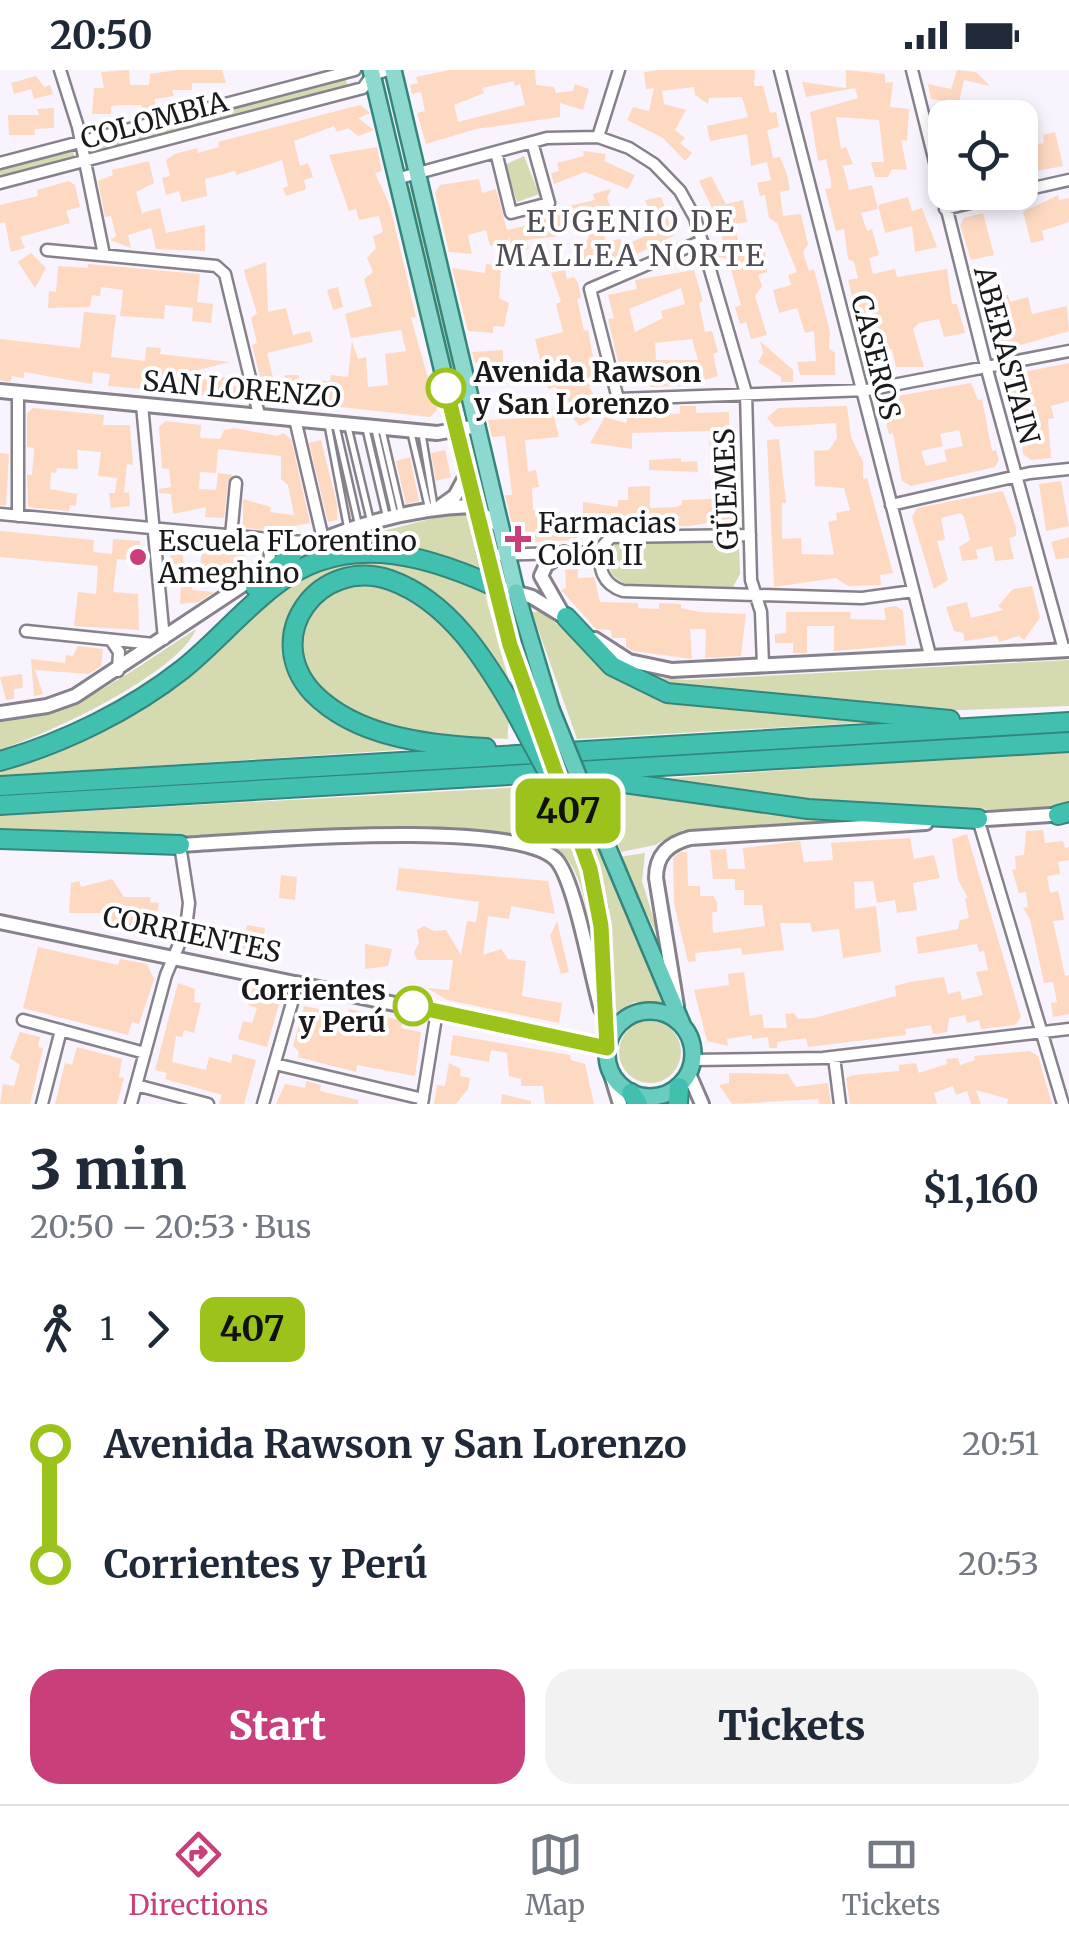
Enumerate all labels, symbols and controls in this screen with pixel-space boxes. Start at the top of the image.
text: 20:50 [50,12,153,59]
street label: COLOMBIA [76,83,232,157]
map controls [928,100,1038,210]
button: locate [928,100,1038,210]
district label: EUGENIO DE MALLEA NORTE [495,202,767,274]
street label: ABERASTAIN [966,261,1048,448]
street label: CASEROS [843,291,909,423]
place label: Avenida Rawson y San Lorenzo [473,354,701,422]
street label: SAN LORENZO [141,362,343,416]
marker: Avenida Rawson y San Lorenzo [427,369,465,407]
street label: GÜEMES [706,428,746,550]
place label: Farmacias Colón II [538,505,676,573]
place label: Escuela FLorentino Ameghino [157,523,417,591]
marker: Farmacias Colón II [507,528,529,550]
marker: Escuela FLorentino Ameghino [127,546,149,568]
line badge: 407 [510,778,626,844]
text: 407 [536,789,601,833]
street label: CORRIENTES [100,898,284,970]
place label: Corrientes y Perú [242,972,386,1040]
marker: Corrientes y Perú [394,987,432,1025]
text: 3 min [30,1135,187,1204]
text: $1,160 [922,1166,1039,1213]
text: 20:50 – 20:53 · Bus [30,1207,312,1247]
icon: walk [30,1302,85,1357]
icon: forward [130,1302,185,1357]
text: 407 [220,1307,285,1351]
text: 1 [100,1309,115,1349]
text: Avenida Rawson y San Lorenzo [104,1421,687,1468]
text: 20:51 [962,1424,1039,1464]
text: Corrientes y Perú [104,1541,428,1588]
text: 20:53 [958,1544,1039,1584]
button: Start [30,1669,525,1784]
button: Tickets [545,1669,1039,1784]
tab: Directions [128,1827,268,1923]
tab: Map [525,1827,585,1923]
tab: Tickets [842,1827,941,1923]

